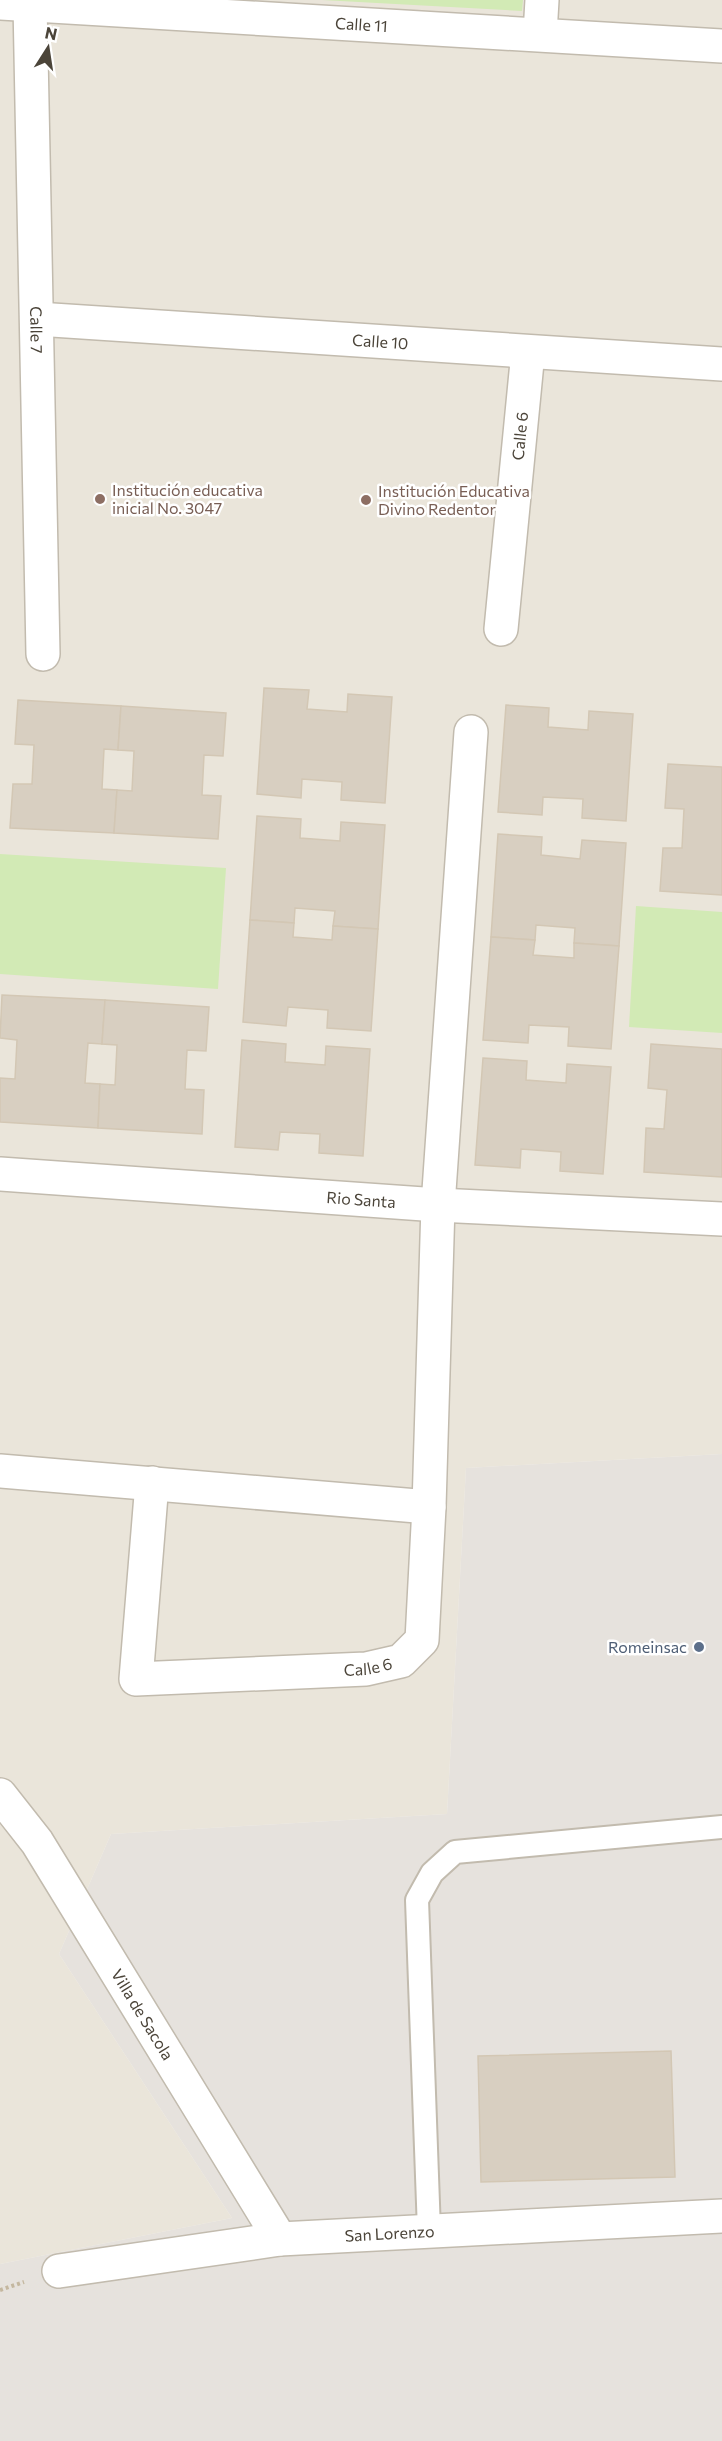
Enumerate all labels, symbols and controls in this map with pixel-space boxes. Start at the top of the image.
street label: Calle 11 [335,13,388,35]
north arrow [18,18,78,78]
text: N [43,22,59,43]
street label: Calle 7 [27,306,47,354]
street label: Calle 10 [352,330,409,352]
street label: Calle 6 [508,411,531,461]
place label: Institución educativa inicial No. 3047 [112,480,263,517]
place label: Institución Educativa Divino Redentor [378,481,530,518]
marker: Institución educativa inicial No. 3047 [93,492,107,506]
marker: Institución Educativa Divino Redentor [359,493,373,507]
street label: Rio Santa [326,1187,396,1211]
place label: Romeinsac [608,1637,687,1656]
marker: Romeinsac [692,1640,706,1654]
street label: Calle 6 [343,1653,394,1679]
street label: Villa de Sacola [108,1965,178,2063]
street label: San Lorenzo [344,2221,435,2245]

